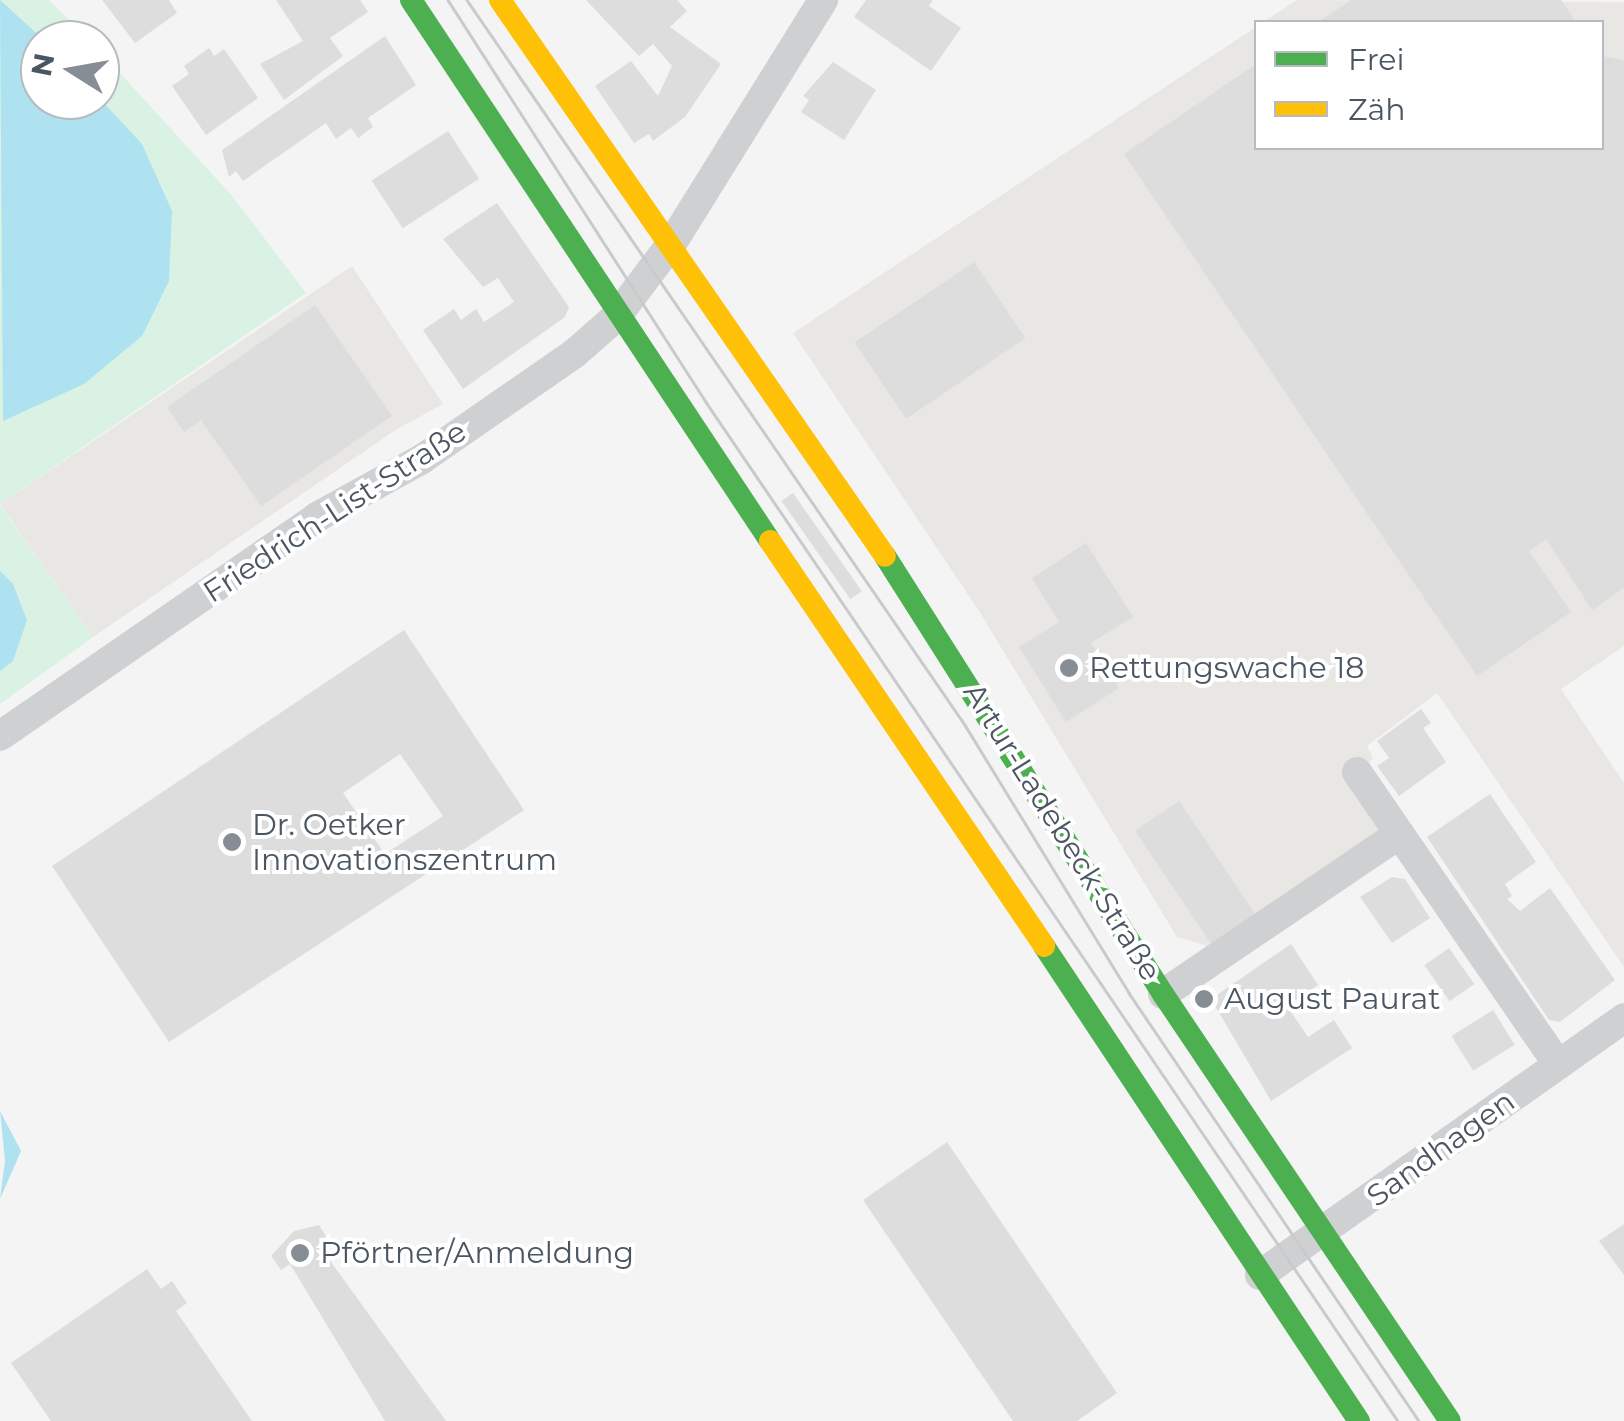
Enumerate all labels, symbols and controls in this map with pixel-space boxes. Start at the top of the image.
north arrow [20,20,120,120]
legend [1254,20,1604,150]
text: Frei [1348,41,1405,78]
text: N [24,50,61,79]
text: Zäh [1348,91,1406,128]
street label: Friedrich-List-Straße [197,414,473,610]
place label: Rettungswache 18 [1089,650,1364,686]
marker: Rettungswache 18 [1058,657,1080,679]
street label: Artur-Ladebeck-Straße [956,677,1168,987]
place label: Dr. Oetker Innovationszentrum [252,807,557,878]
marker: Dr. Oetker Innovationszentrum [221,831,243,853]
place label: August Paurat [1224,981,1440,1017]
marker: August Paurat [1193,988,1215,1010]
street label: Sandhagen [1360,1083,1522,1215]
place label: Pförtner/Anmeldung [320,1235,634,1271]
marker: Pförtner/Anmeldung [289,1242,311,1264]

